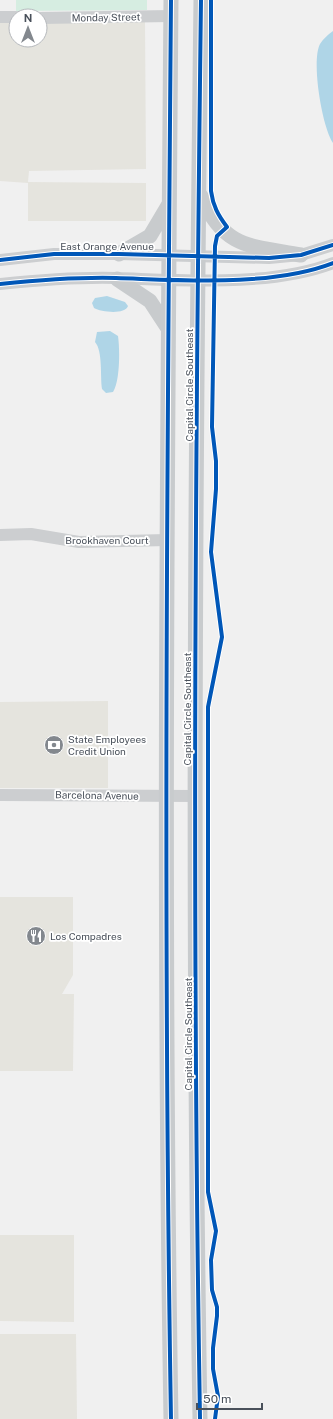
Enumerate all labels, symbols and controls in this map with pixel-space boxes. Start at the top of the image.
north arrow [8,8,48,48]
street label: Monday Street [72,10,140,24]
text: N [24,12,32,24]
street label: East Orange Avenue [60,240,154,252]
street label: Capital Circle Southeast [183,329,195,441]
street label: Brookhaven Court [65,534,149,546]
street label: Capital Circle Southeast [181,653,193,765]
place label: State Employees Credit Union [68,733,146,757]
bank icon: State Employees Credit Union [43,734,65,756]
street label: Barcelona Avenue [55,788,139,802]
restaurant icon: Los Compadres [25,925,47,947]
place label: Los Compadres [50,930,122,942]
street label: Capital Circle Southeast [182,978,194,1090]
scale bar [197,1385,262,1411]
text: 50 m [203,1392,231,1406]

